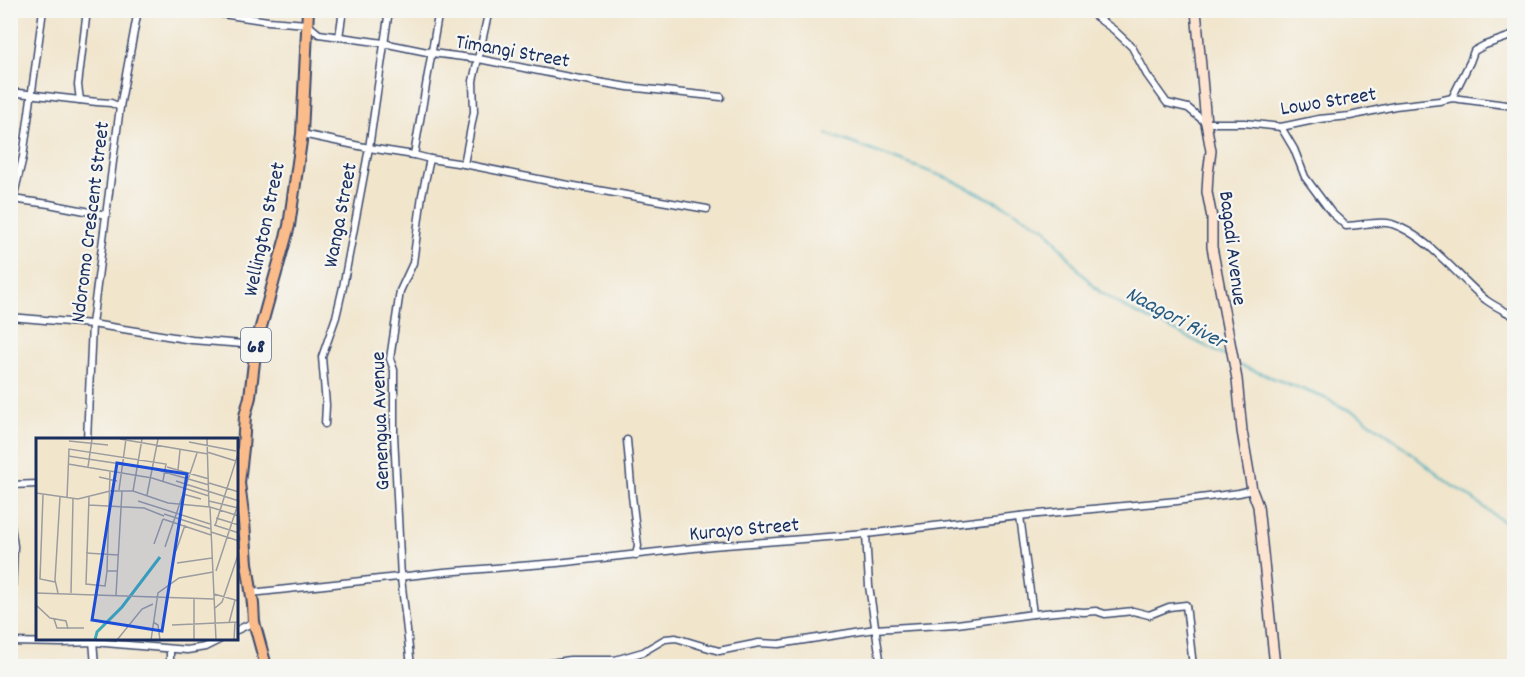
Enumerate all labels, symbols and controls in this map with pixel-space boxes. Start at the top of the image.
street label: Timangi Street [453,28,572,78]
street label: Lowo Street [1278,81,1379,125]
street label: Ndoromo Crescent Street [65,120,119,325]
street label: Wellington Street [237,159,295,300]
street label: Wanga Street [317,160,367,271]
street label: Bagadi Avenue [1209,190,1253,307]
water label: Naagori River [1120,280,1234,360]
road number: 68 [241,328,271,362]
street label: Genengua Avenue [365,351,399,491]
inset map [36,438,238,641]
street label: Kurayo Street [688,511,801,551]

